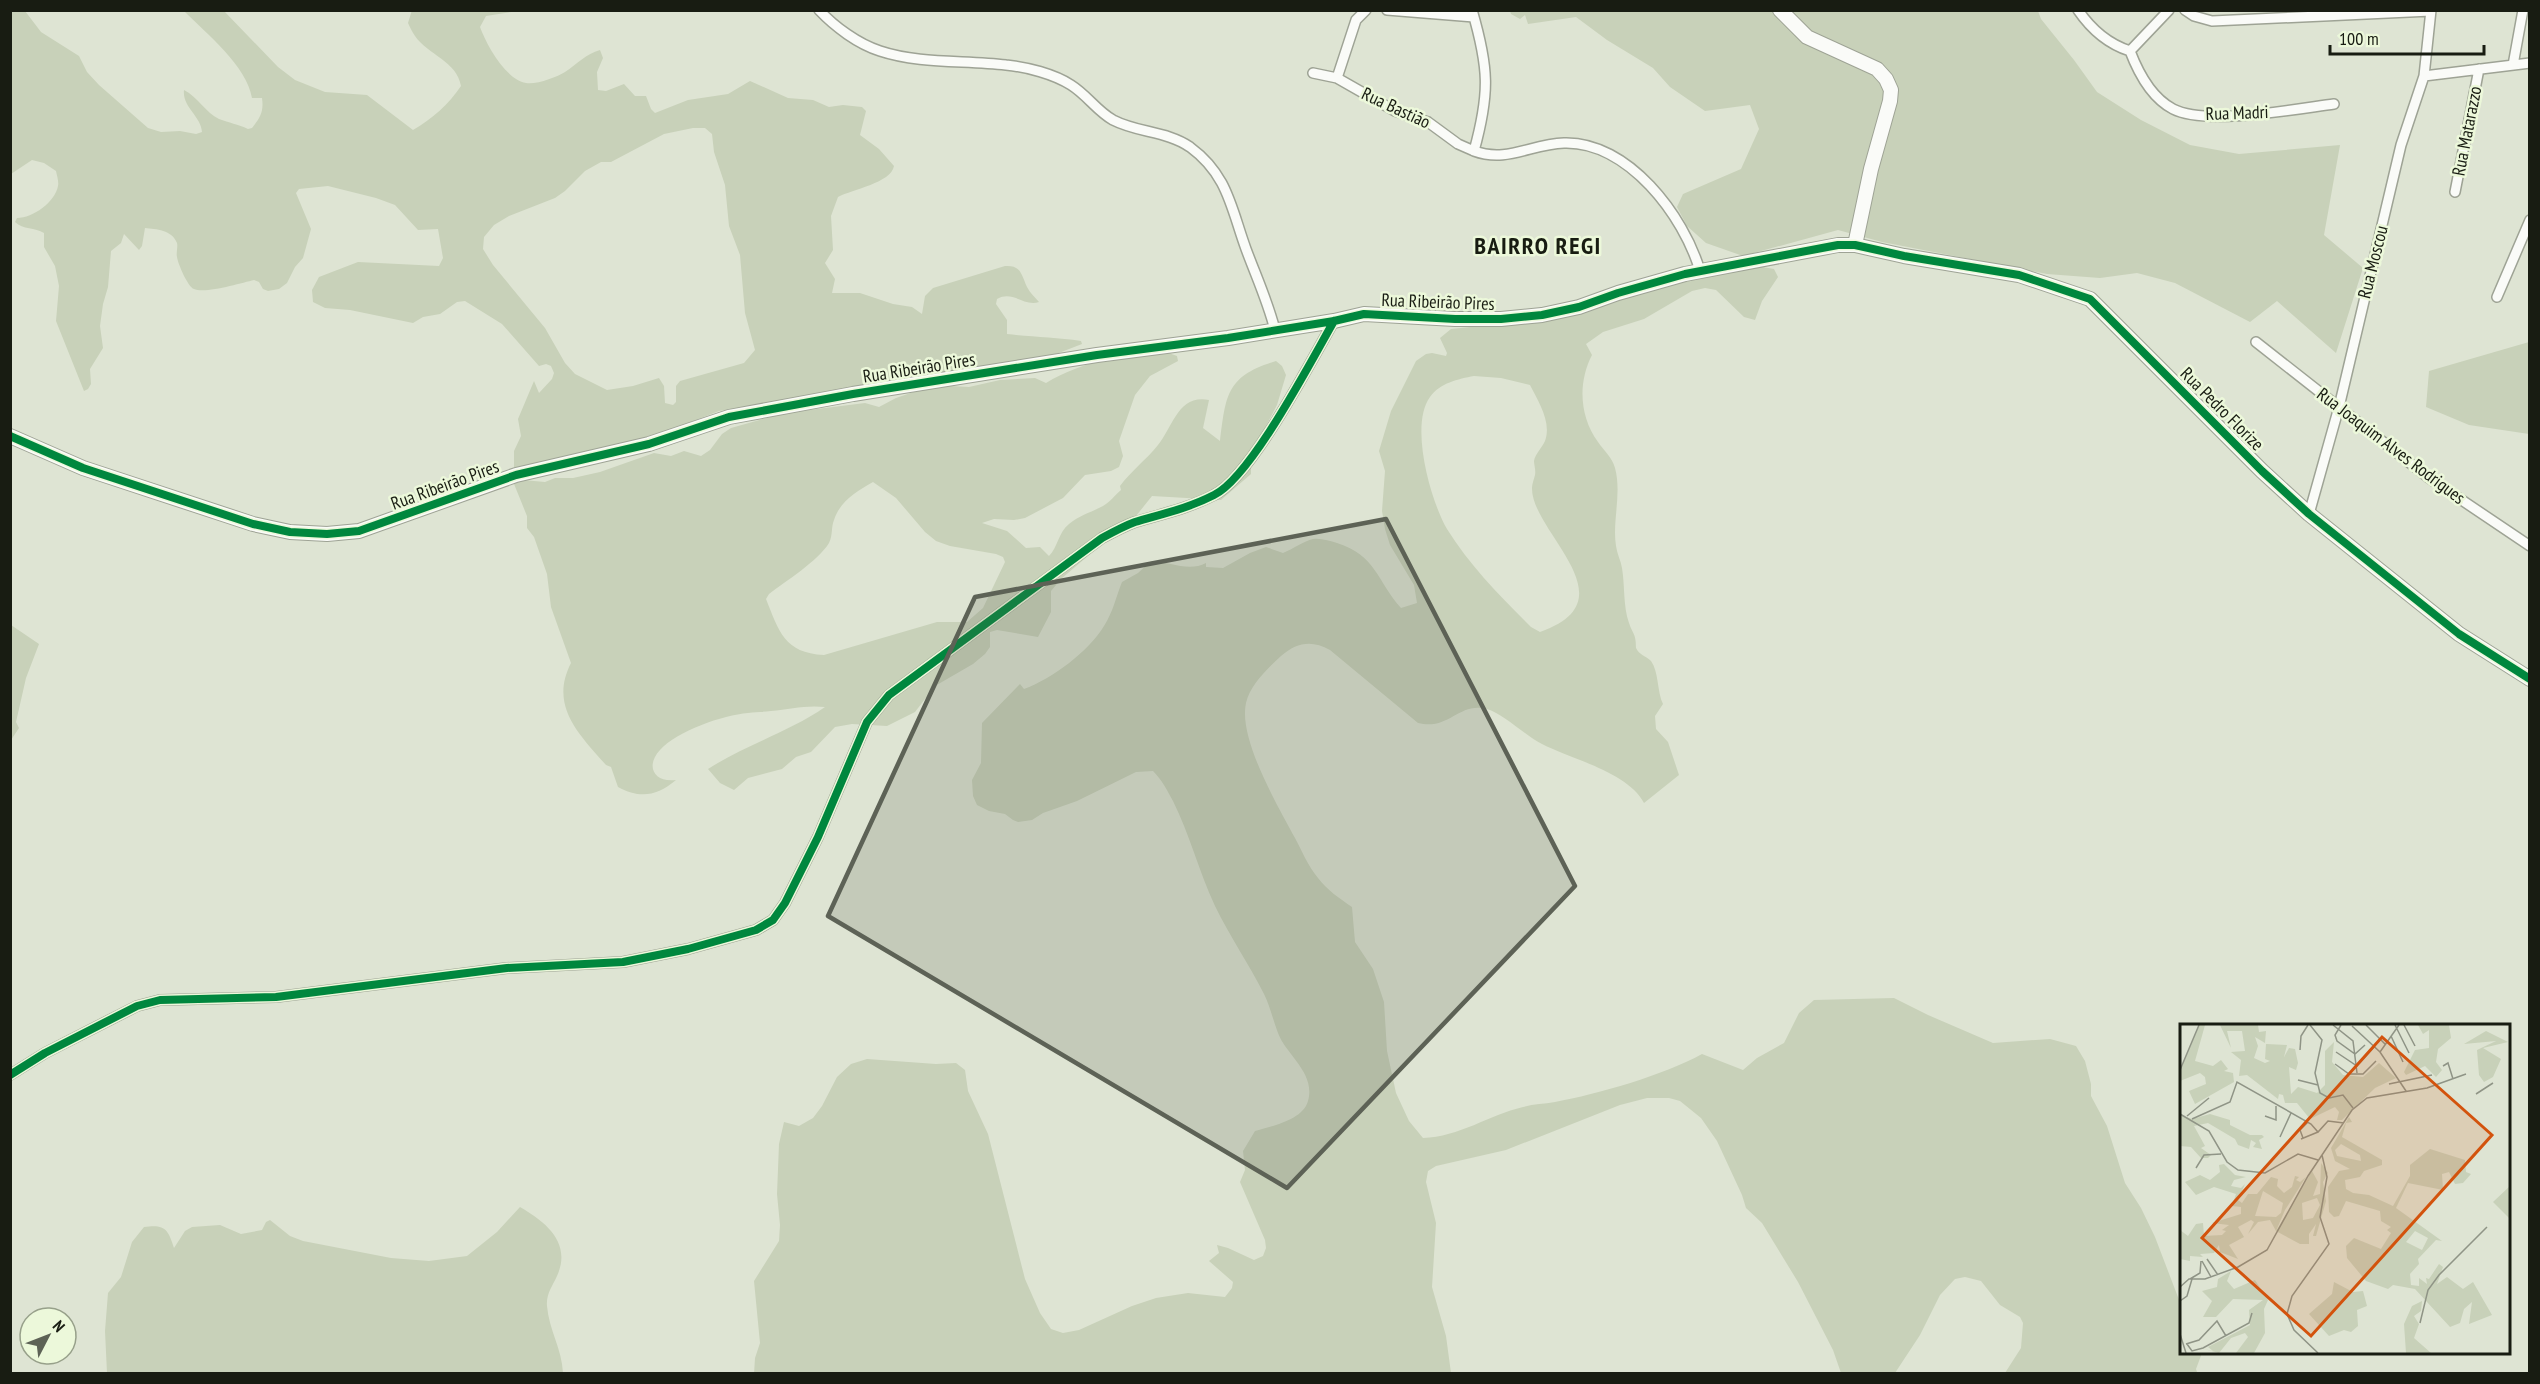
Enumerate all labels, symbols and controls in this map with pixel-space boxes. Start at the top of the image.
scale bar [2330,18,2484,56]
text: 100 m [2339,27,2379,50]
street label: Rua Bastião [1358,82,1434,134]
street label: Rua Matarazzo [2447,84,2487,178]
street label: Rua Madri [2205,100,2269,125]
street label: Rua Moscou [2352,223,2393,301]
district label: BAIRRO REGI [1474,230,1602,261]
street label: Rua Ribeirão Pires [1381,288,1495,315]
street label: Rua Ribeirão Pires [861,347,977,388]
street label: Rua Pedro Florize [2176,362,2269,455]
street label: Rua Joaquim Alves Rodrigues [2313,382,2470,509]
street label: Rua Ribeirão Pires [388,454,502,515]
inset map [2180,1024,2510,1354]
north arrow [18,1306,78,1366]
text: N [49,1316,69,1336]

